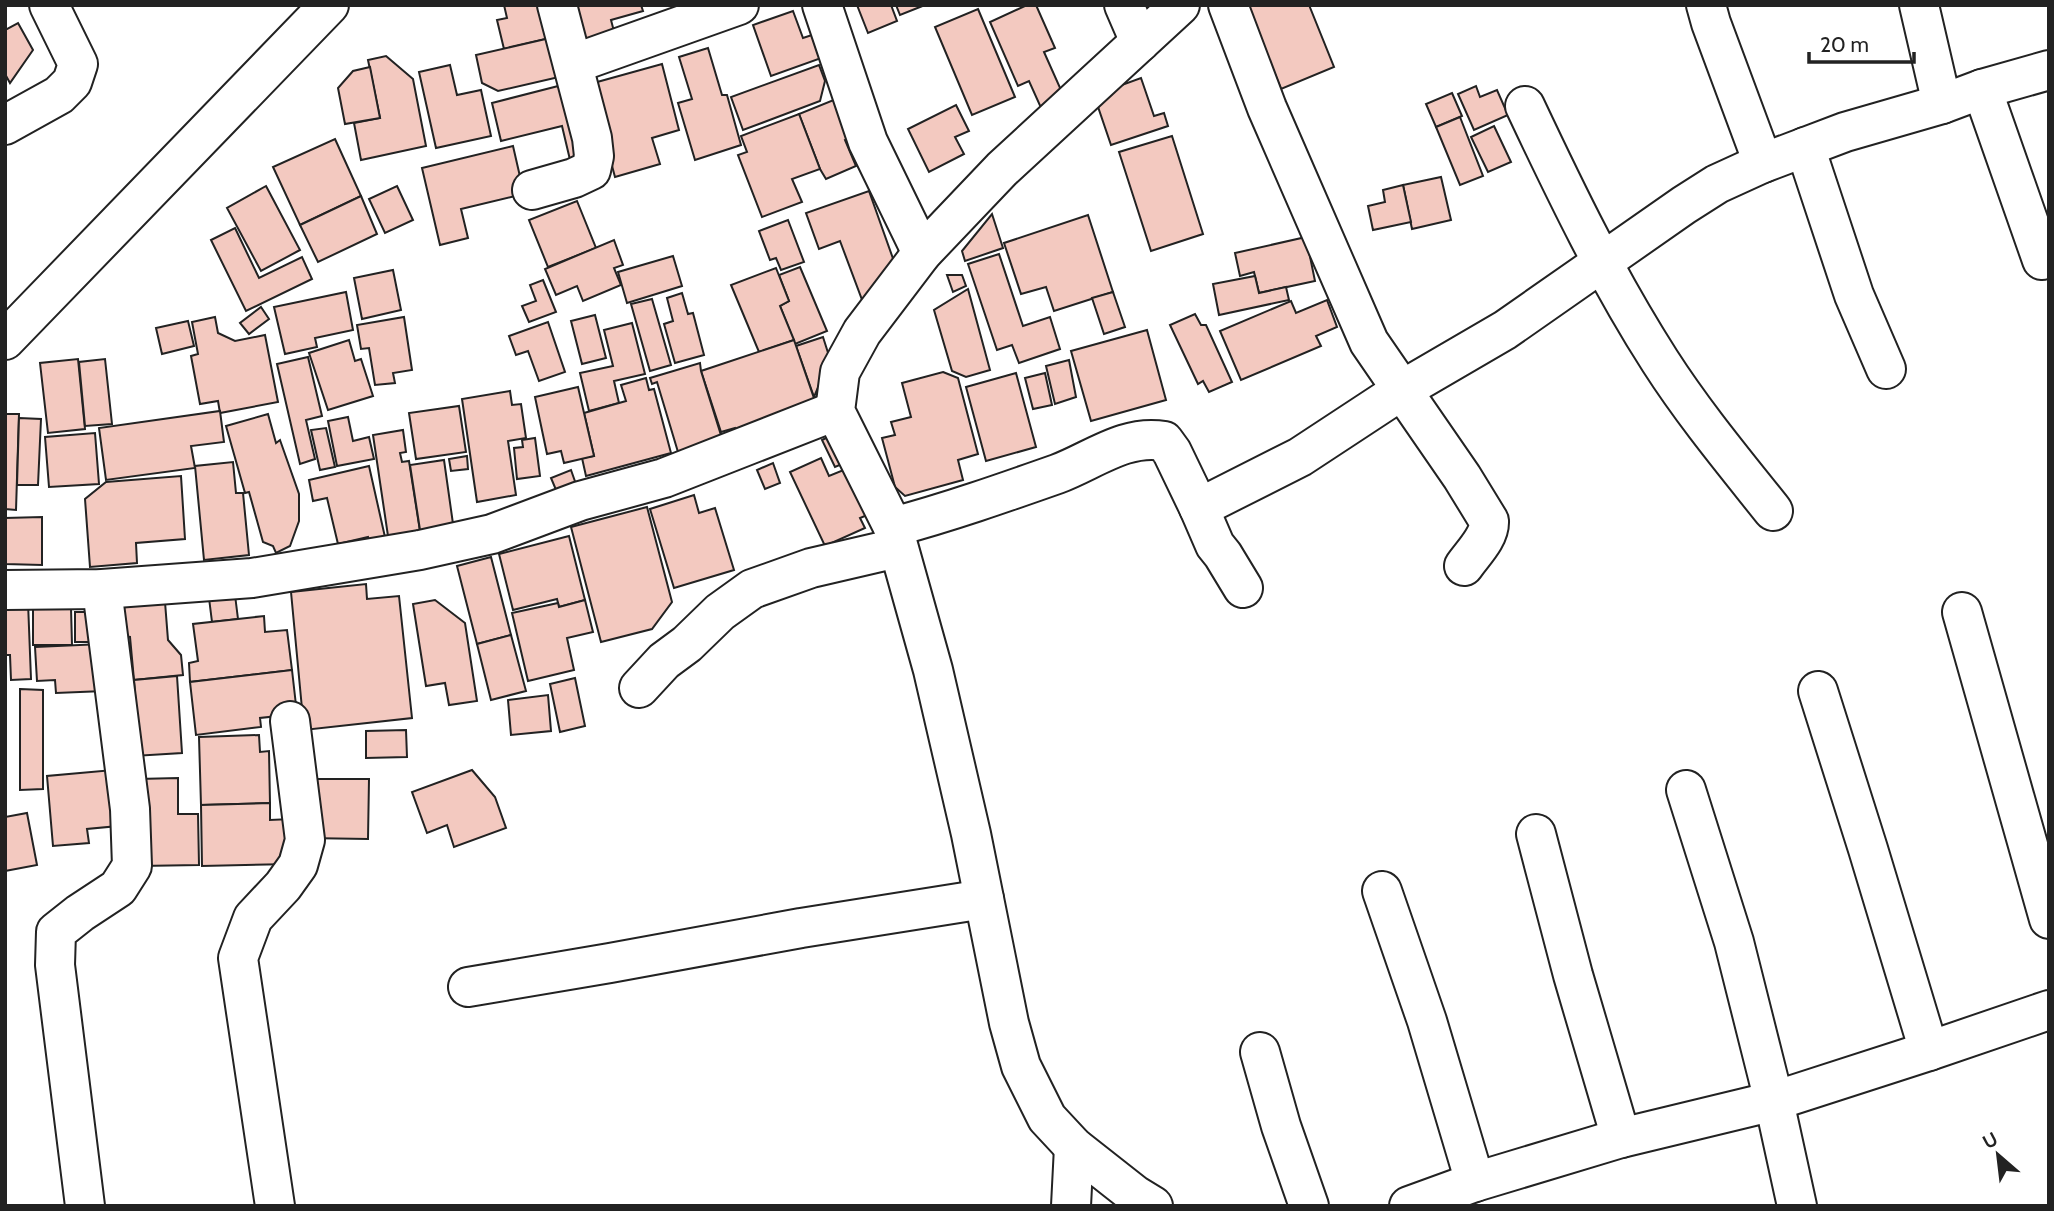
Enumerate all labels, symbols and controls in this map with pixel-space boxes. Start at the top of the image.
scale bar [1809,21,1914,65]
text: 20 m [1820,32,1869,57]
north arrow [1963,1120,2033,1190]
text: U [1979,1127,2002,1154]

